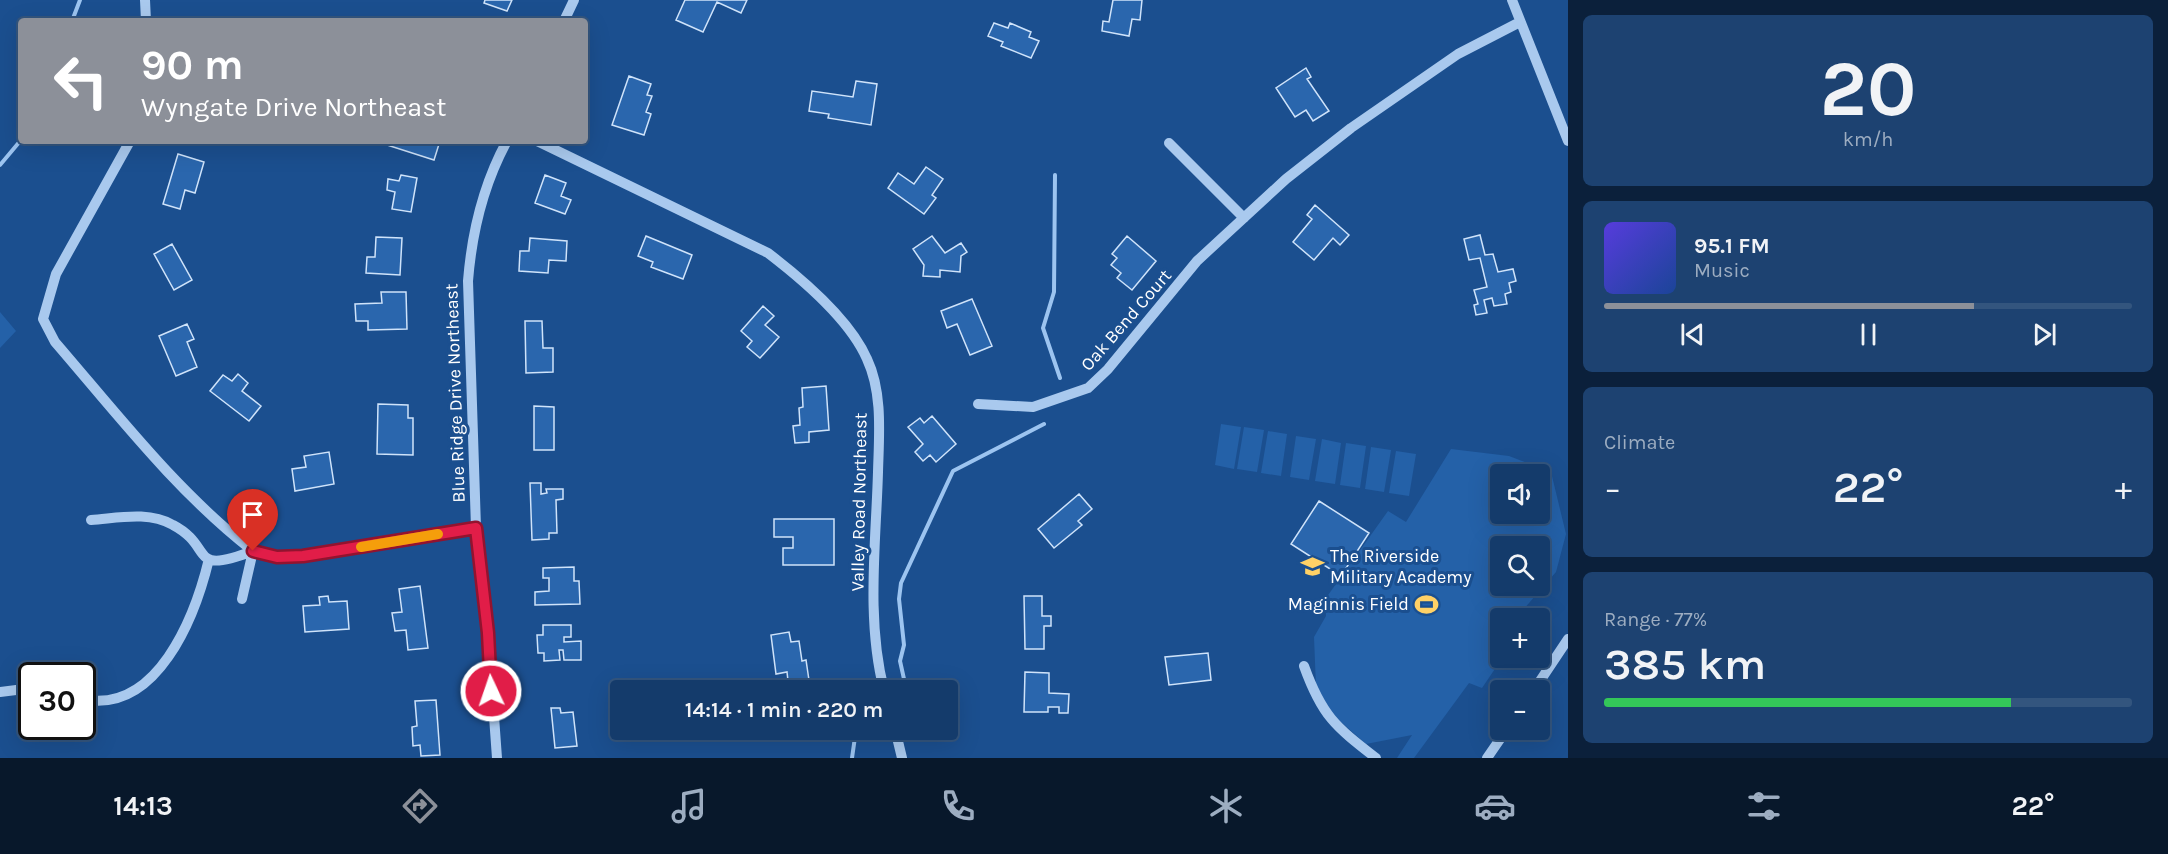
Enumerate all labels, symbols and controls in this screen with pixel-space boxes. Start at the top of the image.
text: 90 m [141,40,244,90]
icon: left [42,42,120,120]
text: 20 [1820,43,1916,135]
text: Wyngate Drive Northeast [141,91,447,123]
text: km/h [1843,128,1893,151]
text: 95.1 FM [1694,233,1770,259]
text: Music [1694,259,1750,282]
street label: Oak Bend Court [1076,265,1176,375]
street label: Blue Ridge Drive Northeast [440,283,470,503]
icon: previous [1676,318,1709,351]
icon: pause [1852,318,1885,351]
icon: next [2028,318,2061,351]
street label: Valley Road Northeast [846,412,872,592]
text: Climate [1604,431,1675,454]
text: 22° [1833,461,1903,513]
map controls [1490,464,1550,740]
button: sound [1490,464,1550,524]
text: − [1604,469,1621,507]
text: + [2115,469,2132,507]
pin [227,489,278,551]
icon: arrive [236,498,269,531]
button: search [1490,536,1550,596]
place label: The Riverside Military Academy [1330,545,1472,588]
school or university icon: The Riverside Military Academy [1299,553,1325,579]
sports icon: Maginnis Field [1414,591,1440,617]
place label: Maginnis Field [1288,593,1409,615]
button: + [1490,608,1550,668]
text: Range · 77% [1604,608,1707,631]
text: 385 km [1604,638,1766,690]
position arrow [459,659,523,723]
speed limit sign: 30 [18,662,96,740]
button: − [1490,680,1550,740]
text: 14:14 · 1 min · 220 m [685,697,883,723]
icon: directions [399,785,441,827]
icon: music [668,785,710,827]
icon: phone [937,785,979,827]
icon: climate [1205,785,1247,827]
icon: car [1474,785,1516,827]
icon: filters [1743,785,1785,827]
text: 14:13 [113,790,173,822]
text: 22° [2011,790,2055,822]

